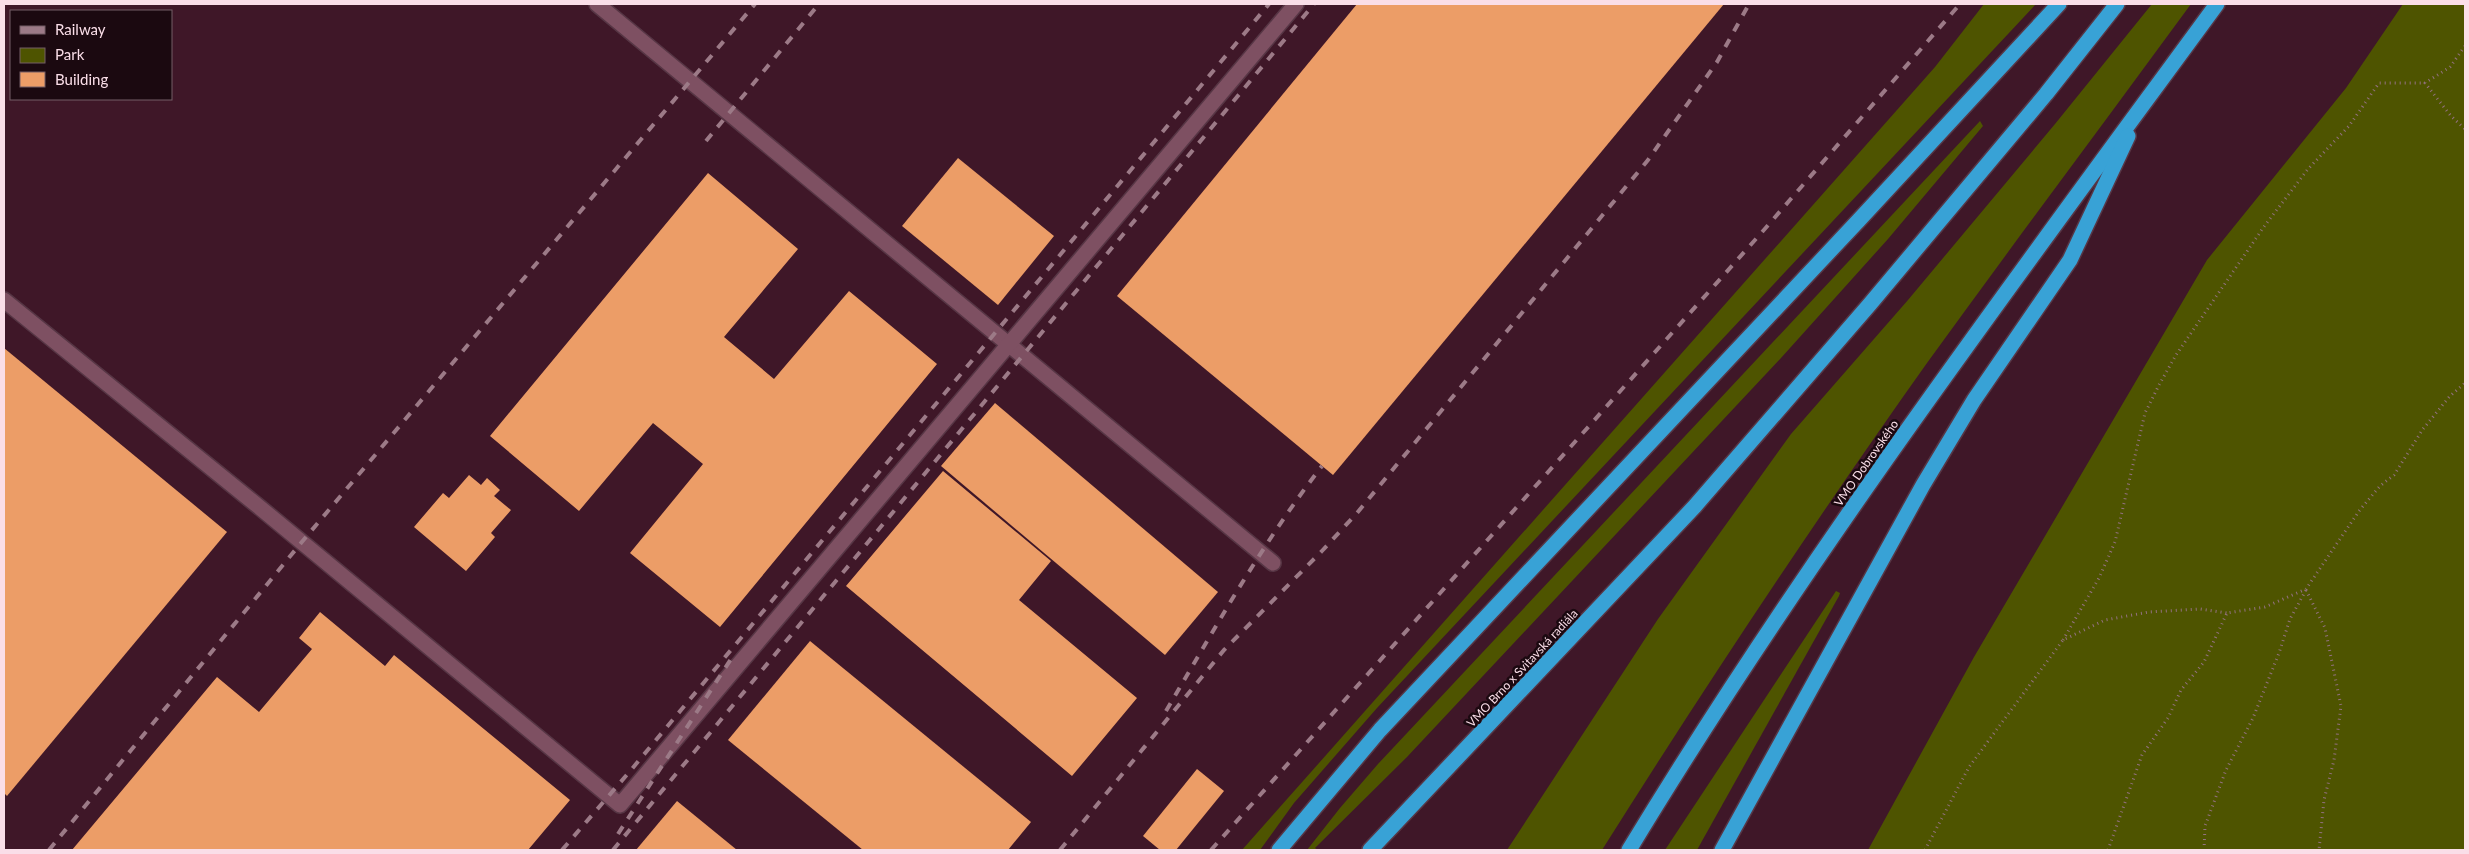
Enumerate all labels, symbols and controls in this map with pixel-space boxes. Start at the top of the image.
legend [10,10,172,100]
text: Railway [55,20,106,38]
text: Park [55,45,85,63]
text: Building [55,70,108,88]
street label: VMO Dobrovského [1831,417,1902,509]
street label: VMO Brno x Svitavská radiála [1463,606,1581,730]

